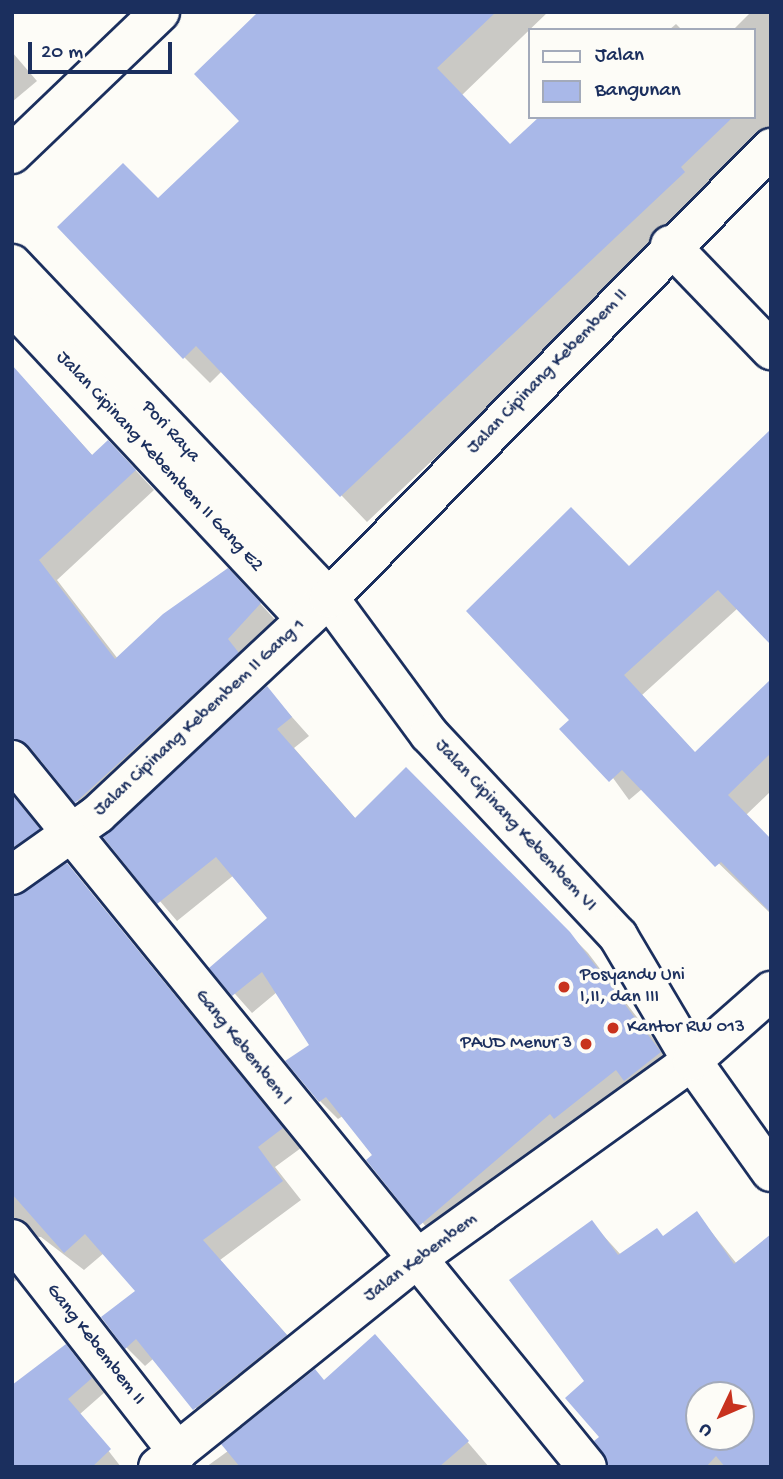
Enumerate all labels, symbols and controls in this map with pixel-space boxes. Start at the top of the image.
scale bar [32,28,175,72]
legend [528,28,755,119]
text: 20 m [41,41,83,66]
text: Jalan [595,44,644,69]
text: Bangunan [595,79,681,104]
street label: Jalan Cipinang Kebembem II [463,285,633,459]
street label: Jalan Cipinang Kebembem II Gang E2 [50,347,268,577]
street label: Pori Raya [136,396,204,468]
street label: Jalan Cipinang Kebembem II Gang 1 [90,614,310,822]
street label: Jalan Cipinang Kebembem VI [429,735,601,917]
place label: Posyandu Uni I,II, dan III [580,965,685,1009]
marker: Posyandu Uni I,II, dan III [554,977,574,997]
street label: Gang Kebembem I [189,985,297,1111]
place label: Kantor RW 013 [627,1017,745,1039]
marker: Kantor RW 013 [605,1020,621,1036]
place label: PAUD Menur 3 [460,1033,572,1055]
marker: PAUD Menur 3 [578,1036,594,1052]
street label: Jalan Kebembem [360,1208,482,1308]
street label: Gang Kebembem II [41,1280,149,1410]
north arrow [685,1381,755,1451]
text: U [694,1418,718,1441]

